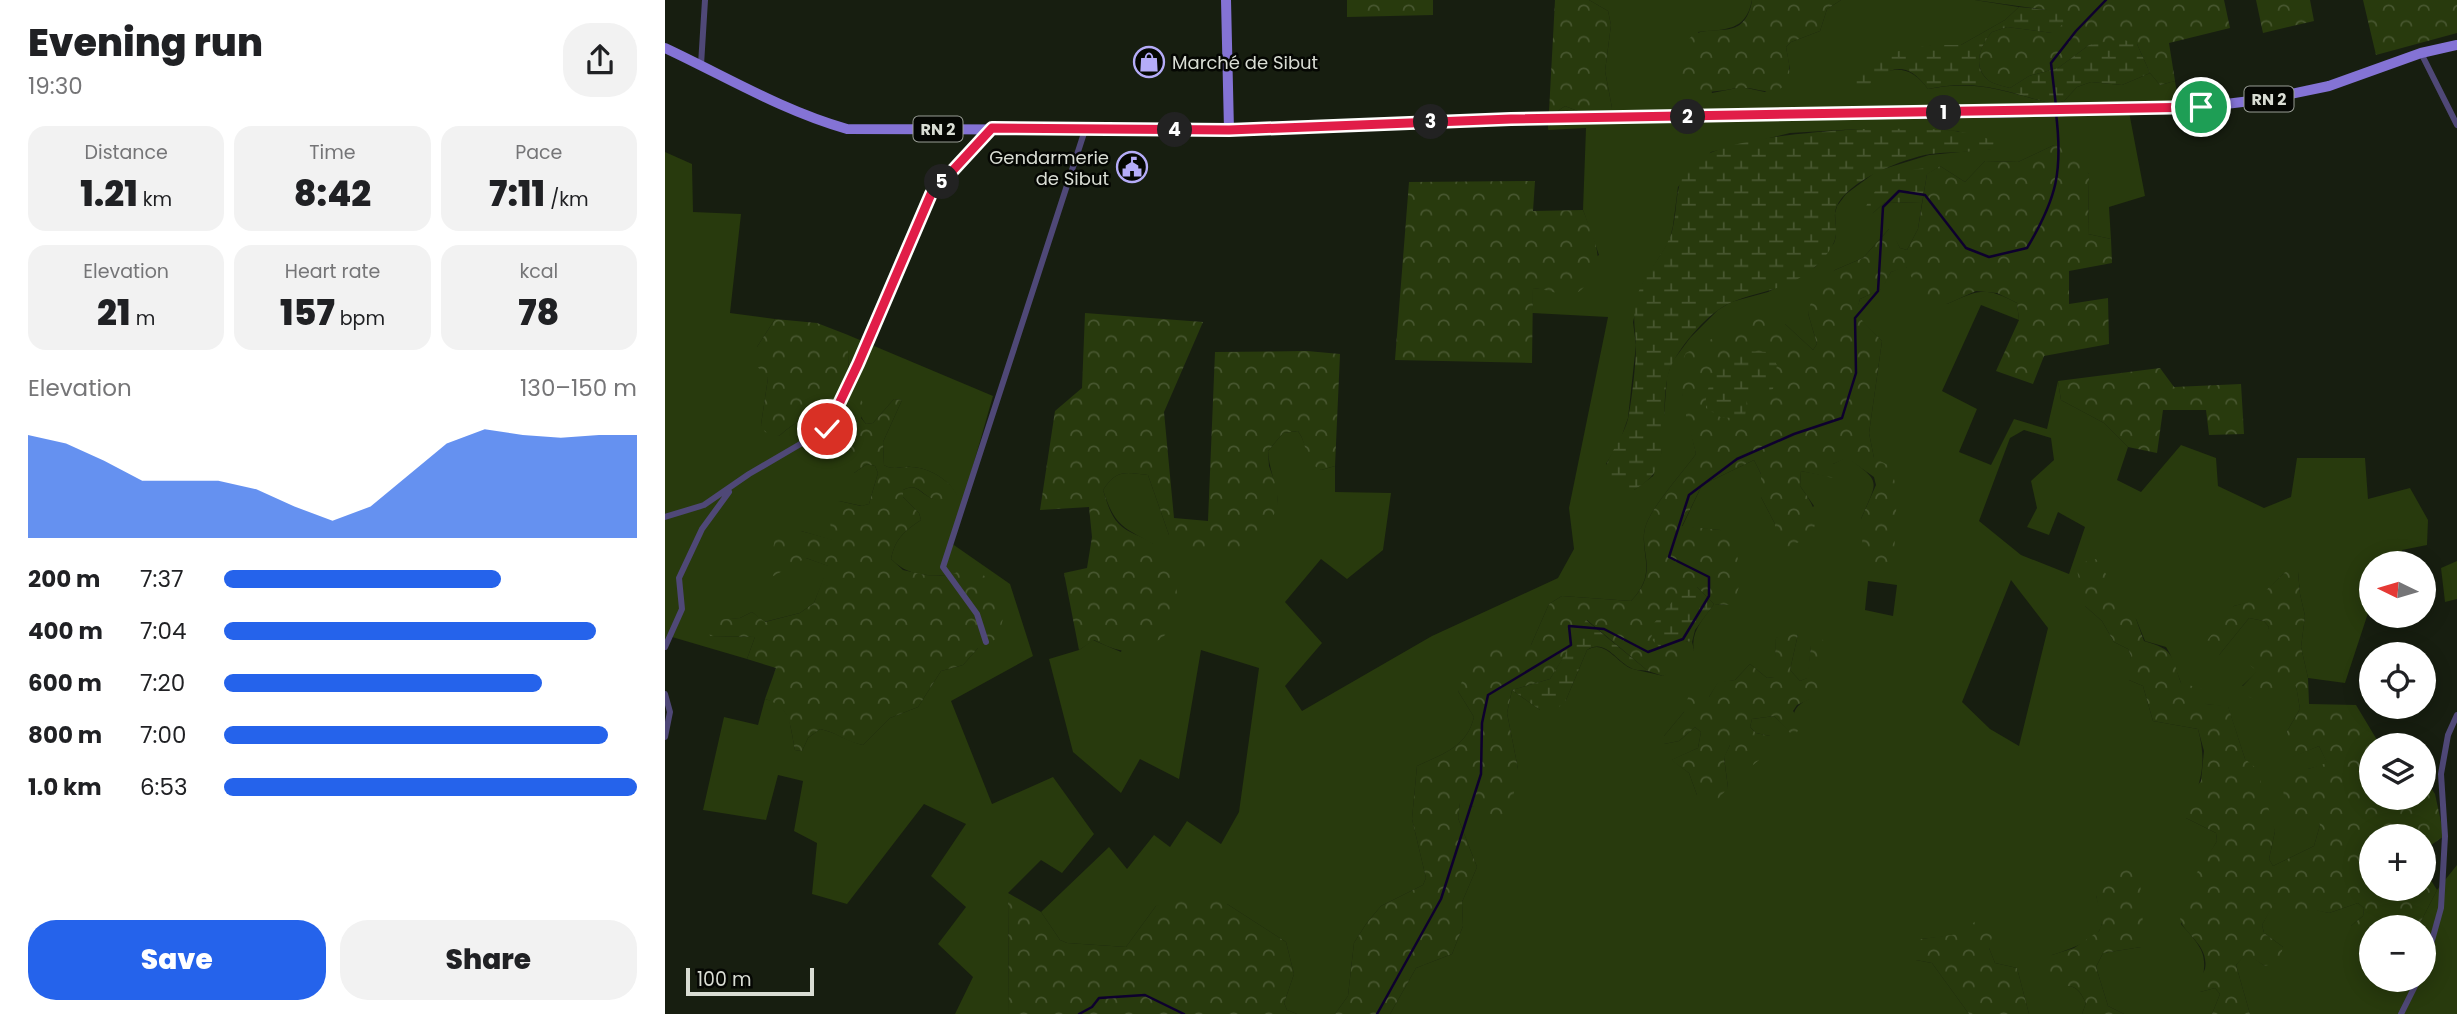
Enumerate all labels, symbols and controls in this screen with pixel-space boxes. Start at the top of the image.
text: Evening run [28,16,263,69]
button: share [563,23,637,97]
shop icon: Marché de Sibut [1132,45,1166,79]
place label: Marché de Sibut [1172,50,1318,75]
text: 19:30 [28,70,83,102]
pin [2171,77,2231,137]
road number: RN 2 [2245,86,2293,111]
icon: arrive [2182,88,2220,126]
pin: 1 [1927,96,1961,130]
text: 1 [1940,99,1947,126]
pin: 2 [1671,100,1705,134]
text: 2 [1682,103,1693,130]
pin: 3 [1413,104,1449,140]
text: 3 [1425,108,1436,135]
pin: 4 [1157,113,1193,148]
road number: RN 2 [913,116,963,141]
text: 4 [1168,116,1181,143]
text: Distance [85,139,168,166]
text: Time [309,139,356,166]
text: Pace [515,139,562,166]
place label: Gendarmerie de Sibut [989,145,1109,191]
public building icon: Gendarmerie de Sibut [1115,150,1149,184]
pin: 5 [925,164,959,200]
text: 5 [935,168,948,195]
text: 1.21 [80,169,138,218]
text: 8:42 [294,169,371,218]
text: 7:11 [489,169,545,218]
text: km [138,186,172,213]
text: /km [545,186,589,213]
text: Elevation [83,258,169,285]
text: Heart rate [285,258,380,285]
text: kcal [519,258,558,285]
text: 21 [97,288,131,337]
text: 157 [280,288,335,337]
text: 78 [518,288,559,337]
text: m [131,305,155,332]
text: bpm [335,305,385,332]
text: Elevation [28,372,132,404]
text: 130–150 m [520,372,637,404]
pin [797,399,857,459]
icon: check [808,410,846,448]
north arrow [2359,551,2436,628]
map controls [2359,551,2436,992]
text: 200 m [28,563,100,595]
text: 7:37 [140,563,184,595]
text: 400 m [28,615,103,647]
text: 7:04 [140,615,186,647]
button: locate [2359,642,2436,719]
text: 600 m [28,667,102,699]
text: 7:20 [140,667,185,699]
text: 800 m [28,719,102,751]
text: 7:00 [140,719,186,751]
button: layers [2359,733,2436,810]
text: 1.0 km [28,771,102,803]
text: 6:53 [140,771,188,803]
button: + [2359,824,2436,901]
button: − [2359,915,2436,992]
button: Save [28,920,326,1000]
button: Share [340,920,637,1000]
scale bar [686,965,814,997]
text: 100 m [697,966,752,993]

